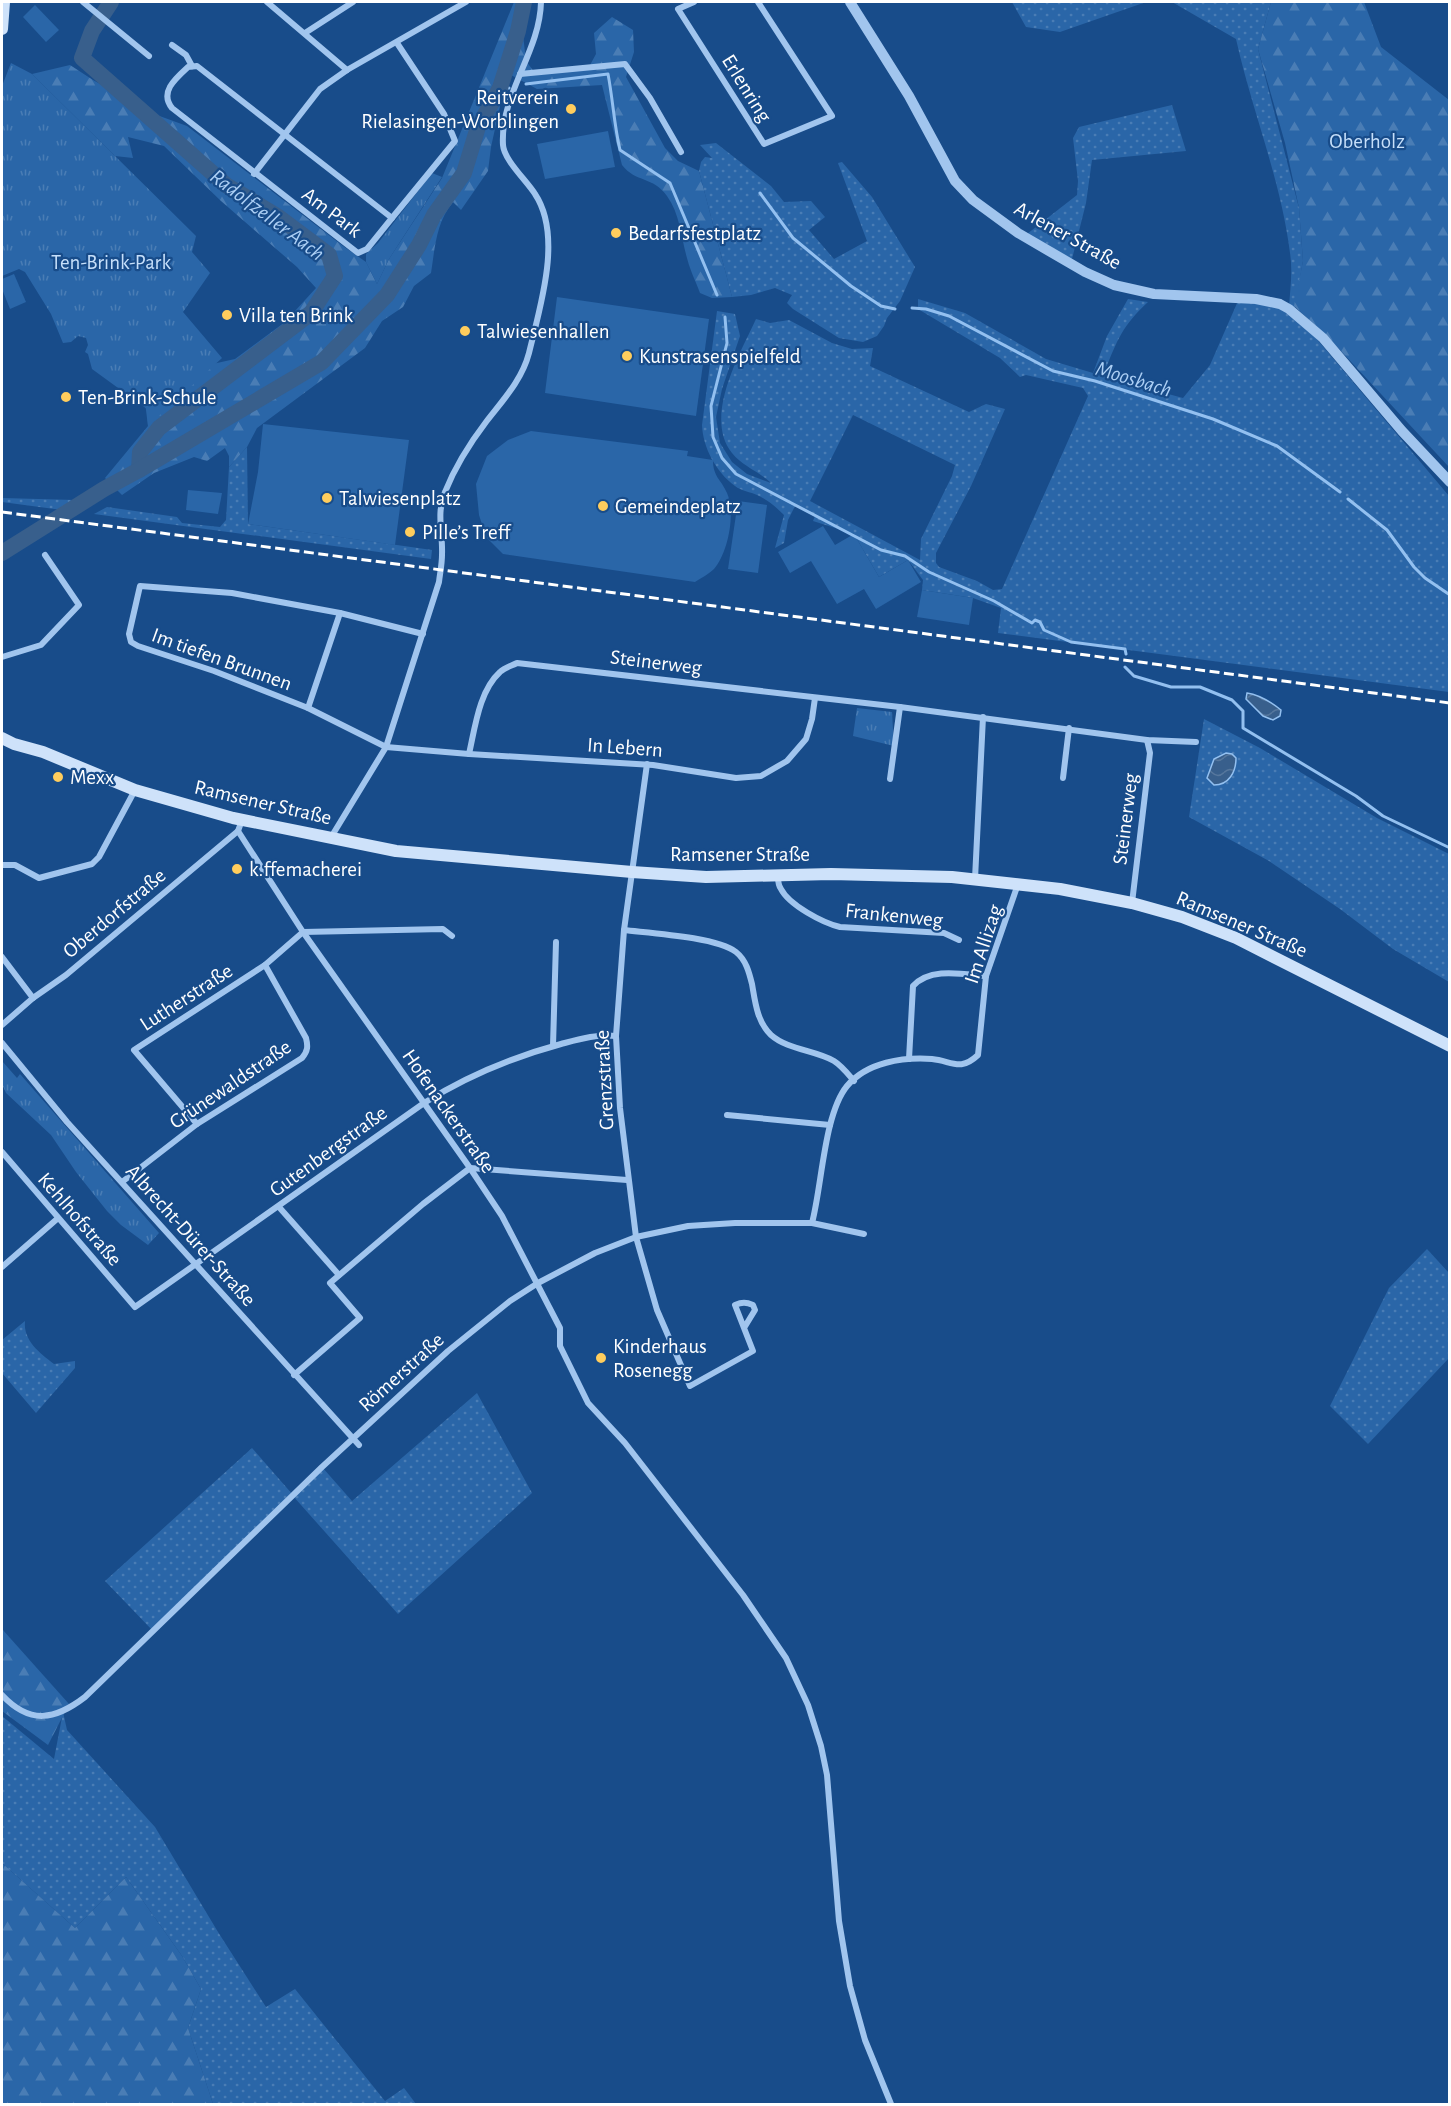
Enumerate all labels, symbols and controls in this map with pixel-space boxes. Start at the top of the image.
street label: Erlenring [718,51,776,126]
place label: Reitverein Rielasingen-Worblingen [361,87,559,132]
marker: Reitverein Rielasingen-Worblingen [564,102,578,116]
park label: Oberholz [1329,131,1405,152]
water label: Radolfzeller Aach [206,165,329,265]
street label: Am Park [298,183,366,242]
street label: Arlener Straße [1011,198,1125,273]
place label: Bedarfsfestplatz [628,223,761,244]
marker: Bedarfsfestplatz [609,226,623,240]
park label: Ten-Brink-Park [51,252,171,273]
place label: Villa ten Brink [239,305,354,326]
marker: Villa ten Brink [220,308,234,322]
place label: Talwiesenhallen [477,321,610,342]
marker: Talwiesenhallen [458,324,472,338]
place label: Kunstrasenspielfeld [639,346,801,367]
marker: Kunstrasenspielfeld [620,349,634,363]
water label: Moosbach [1093,357,1174,401]
place label: Ten-Brink-Schule [78,387,216,408]
marker: Ten-Brink-Schule [59,390,73,404]
place label: Talwiesenplatz [339,488,461,509]
marker: Talwiesenplatz [320,491,334,505]
place label: Gemeindeplatz [615,496,741,517]
marker: Gemeindeplatz [596,499,610,513]
place label: Pille’s Treff [422,522,512,543]
marker: Pille’s Treff [403,525,417,539]
street label: Im tiefen Brunnen [149,624,295,695]
street label: Steinerweg [609,646,704,679]
street label: In Lebern [586,734,664,761]
place label: Mexx [70,767,114,788]
marker: Mexx [51,770,65,784]
street label: Steinerweg [1109,771,1142,866]
street label: Ramsener Straße [192,777,333,828]
street label: Ramsener Straße [670,844,810,865]
place label: k.ffemacherei [249,859,362,880]
marker: k.ffemacherei [230,862,244,876]
street label: Oberdorfstraße [59,865,170,962]
street label: Ramsener Straße [1173,887,1310,961]
street label: Frankenweg [844,900,945,931]
street label: Im Allizag [961,901,1006,986]
street label: Lutherstraße [136,960,236,1035]
street label: Grenzstraße [591,1029,618,1131]
street label: Grünewaldstraße [166,1036,295,1133]
street label: Hofenackerstraße [398,1046,499,1177]
street label: Gutenbergstraße [266,1102,391,1201]
street label: Albrecht-Dürer-Straße [122,1160,260,1310]
street label: Kehlhofstraße [34,1169,126,1270]
street label: Römerstraße [355,1329,448,1416]
place label: Kinderhaus Rosenegg [613,1336,707,1381]
marker: Kinderhaus Rosenegg [594,1351,608,1365]

